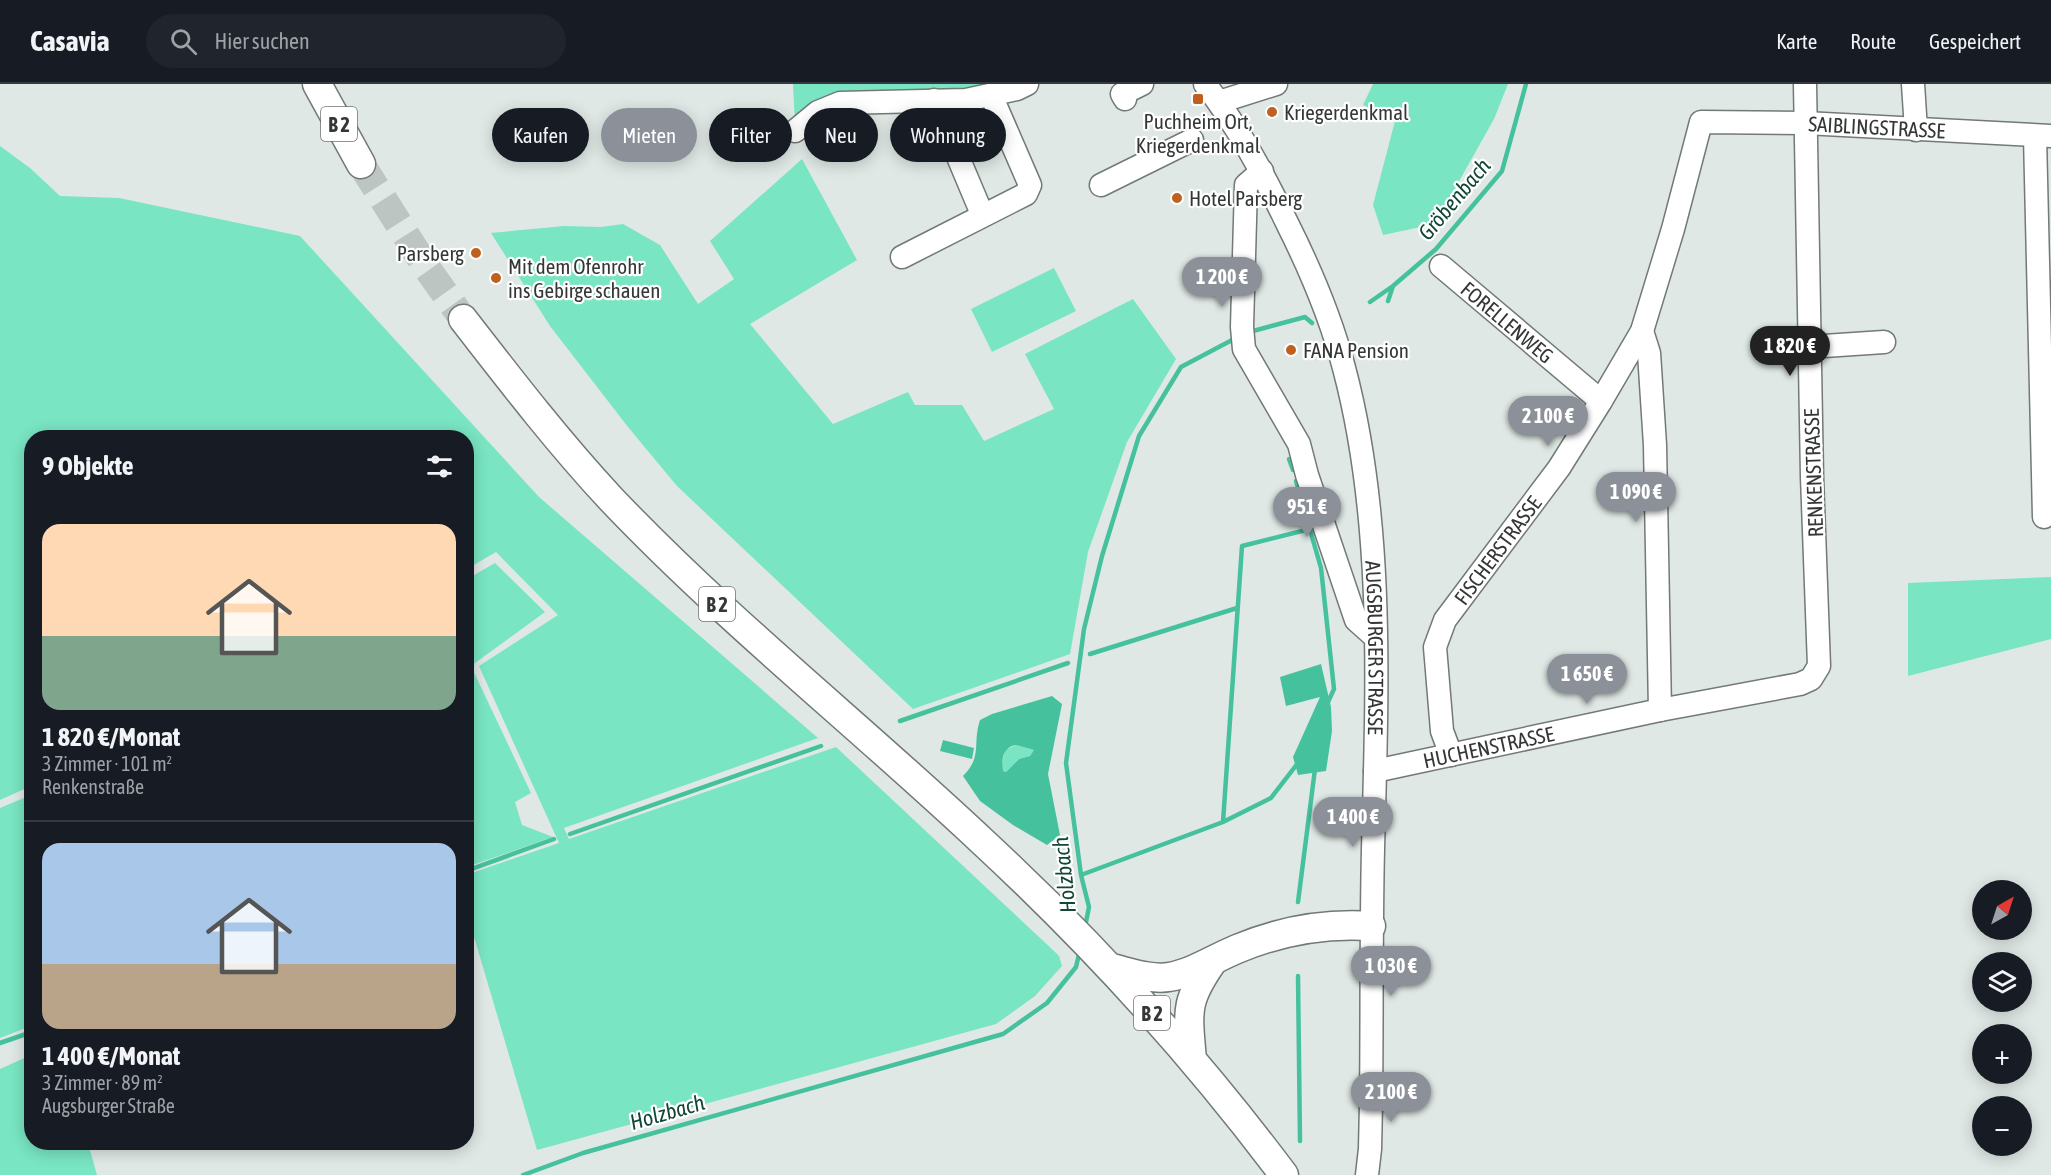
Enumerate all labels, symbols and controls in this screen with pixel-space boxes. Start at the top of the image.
search box [146,14,566,68]
text: Casavia [30,25,110,57]
icon: search [167,25,200,58]
text: Hier suchen [215,28,310,54]
text: Karte [1776,29,1817,53]
text: Route [1850,29,1896,53]
text: Gespeichert [1929,29,2021,53]
marker: Puchheim Ort, Kriegerdenkmal [1191,92,1205,106]
place label: Kriegerdenkmal [1284,100,1409,124]
marker: Kriegerdenkmal [1265,105,1279,119]
road number: B 2 [321,107,357,141]
chip: Kaufen [492,108,589,162]
chip: Mieten [601,108,697,162]
chip: Filter [709,108,792,162]
chip: Neu [804,108,878,162]
chip: Wohnung [890,108,1006,162]
place label: Puchheim Ort, Kriegerdenkmal [1136,109,1261,157]
street label: SAIBLINGSTRASSE [1808,111,1946,142]
water label: Gröbenbach [1412,153,1496,245]
place label: Hotel Parsberg [1189,186,1302,210]
marker: Hotel Parsberg [1170,191,1184,205]
place label: Parsberg [397,241,464,265]
marker: Parsberg [469,246,483,260]
place label: Mit dem Ofenrohr ins Gebirge schauen [508,254,660,302]
pin: 1 200 € [1167,257,1277,308]
text: 1 200 € [1196,265,1248,288]
marker: Mit dem Ofenrohr ins Gebirge schauen [489,271,503,285]
street label: FORELLENWEG [1457,276,1558,368]
pin: 1 820 € [1735,326,1845,377]
text: 1 820 € [1764,334,1816,357]
place label: FANA Pension [1303,338,1409,362]
marker: FANA Pension [1284,343,1298,357]
pin: 2 100 € [1493,396,1603,447]
text: 2 100 € [1522,404,1574,427]
street label: RENKENSTRASSE [1799,408,1827,538]
icon: filters [423,450,456,483]
text: 9 Objekte [42,451,134,481]
pin: 1 090 € [1581,472,1691,523]
text: 1 090 € [1610,480,1662,503]
pin: 951 € [1265,487,1349,538]
street label: FISCHERSTRASSE [1449,491,1546,609]
text: 951 € [1287,495,1327,518]
street label: AUGSBURGER STRASSE [1361,560,1388,735]
icon: home [195,563,303,671]
road number: B 2 [699,587,735,621]
pin: 1 650 € [1532,654,1642,705]
text: 1 650 € [1561,662,1613,685]
street label: HUCHENSTRASSE [1421,721,1556,772]
text: 1 820 €/Monat [42,722,180,752]
text: 3 Zimmer · 101 m² [42,752,172,775]
text: Renkenstraße [42,775,144,798]
pin: 1 400 € [1298,797,1408,848]
text: 1 400 € [1327,805,1379,828]
water label: Holzbach [1047,835,1081,914]
north arrow [1972,880,2032,940]
map controls [1972,880,2032,1156]
icon: home [195,882,303,990]
pin: 1 030 € [1336,946,1446,997]
button: layers [1972,952,2032,1012]
text: 1 030 € [1365,954,1417,977]
road number: B 2 [1134,996,1170,1030]
button: + [1972,1024,2032,1084]
text: 1 400 €/Monat [42,1041,180,1071]
text: 3 Zimmer · 89 m² [42,1071,163,1094]
pin: 2 100 € [1336,1072,1446,1123]
text: 2 100 € [1365,1080,1417,1103]
water label: Holzbach [627,1089,708,1135]
text: Augsburger Straße [42,1094,175,1117]
button: − [1972,1096,2032,1156]

